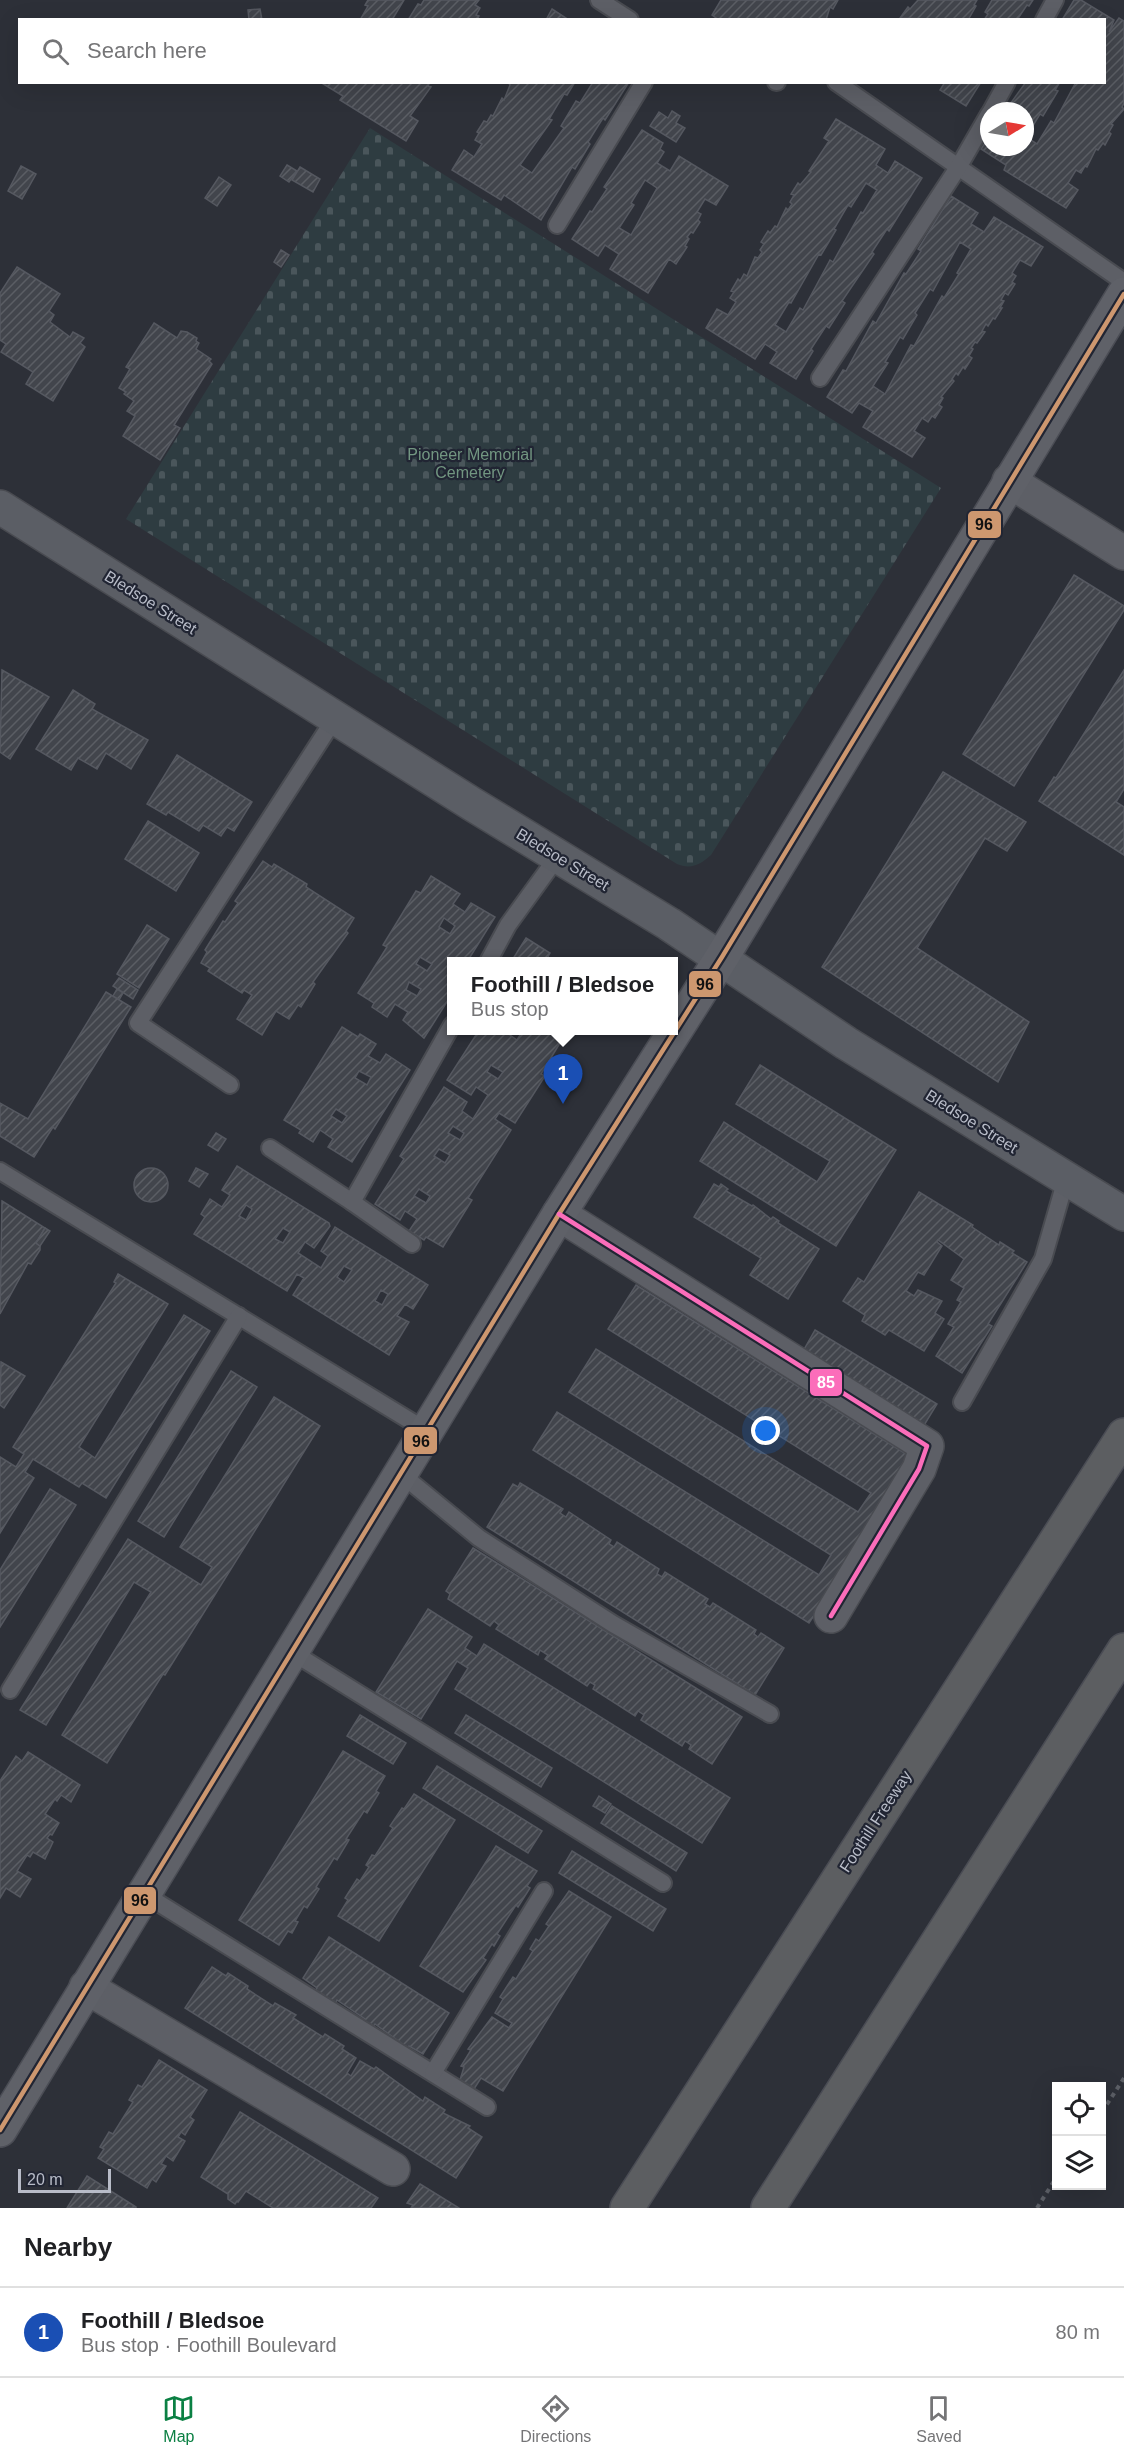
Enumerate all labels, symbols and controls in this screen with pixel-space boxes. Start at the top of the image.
search box [18,18,1106,84]
icon: search [39,35,72,68]
text: Search here [87,38,207,63]
north arrow [980,102,1034,156]
park label: Pioneer Memorial Cemetery [407,446,533,481]
line badge: 96 [967,510,1002,539]
text: 96 [975,516,993,533]
street label: Bledsoe Street [102,567,200,638]
street label: Bledsoe Street [513,825,613,894]
popup [447,957,678,1035]
line badge: 96 [688,970,722,998]
text: Foothill / Bledsoe [471,972,654,997]
text: 96 [696,976,714,993]
text: Bus stop [471,998,549,1020]
pin: 1 [544,1054,582,1104]
street label: Bledsoe Street [923,1086,1021,1157]
line badge: 85 [809,1368,843,1397]
text: 85 [817,1374,835,1391]
your location [751,1416,780,1445]
line badge: 96 [403,1426,438,1455]
text: 96 [412,1433,430,1450]
street label: Foothill Freeway [836,1767,915,1875]
line badge: 96 [123,1886,157,1915]
text: 96 [131,1892,149,1909]
map controls [1052,2082,1106,2190]
button: locate [1052,2082,1106,2136]
button: layers [1052,2136,1106,2190]
scale bar [18,2166,111,2194]
text: 20 m [27,2171,63,2188]
text: Nearby [24,2232,112,2262]
text: Foothill / Bledsoe [81,2308,264,2333]
text: 1 [38,2321,49,2343]
text: 80 m [1056,2321,1100,2343]
text: Bus stop · Foothill Boulevard [81,2334,337,2356]
tab: Map [162,2392,195,2446]
tab: Directions [520,2392,591,2446]
tab: Saved [916,2392,962,2446]

